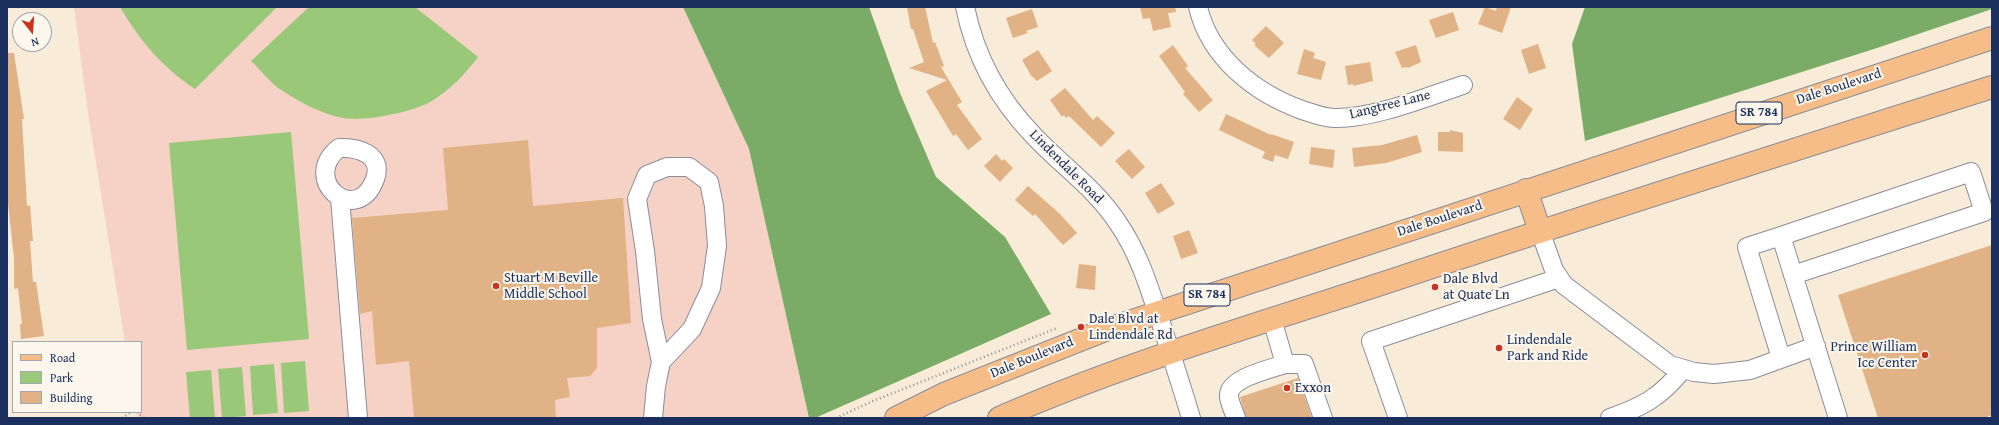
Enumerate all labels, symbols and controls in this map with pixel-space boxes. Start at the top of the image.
north arrow [12,12,52,52]
text: N [29,34,41,51]
street label: Dale Boulevard [1794,65,1884,109]
street label: Langtree Lane [1348,87,1432,123]
road number: SR 784 [1736,102,1782,124]
street label: Lindendale Road [1026,127,1106,207]
street label: Dale Boulevard [1395,197,1485,241]
place label: Stuart M Beville Middle School [504,270,598,302]
place label: Dale Blvd at Quate Ln [1443,271,1510,304]
marker: Stuart M Beville Middle School [491,281,501,291]
marker: Dale Blvd at Quate Ln [1430,282,1440,292]
road number: SR 784 [1184,284,1230,306]
place label: Dale Blvd at Lindendale Rd [1089,311,1173,344]
marker: Dale Blvd at Lindendale Rd [1076,322,1086,332]
place label: Lindendale Park and Ride [1507,332,1588,364]
street label: Dale Boulevard [988,334,1076,382]
place label: Prince William Ice Center [1830,339,1917,372]
legend [12,341,142,413]
marker: Lindendale Park and Ride [1494,343,1504,353]
text: Road [50,349,75,366]
marker: Prince William Ice Center [1920,350,1930,360]
text: Park [50,369,73,386]
place label: Exxon [1295,380,1331,396]
marker: Exxon [1282,383,1292,393]
text: Building [50,389,93,406]

